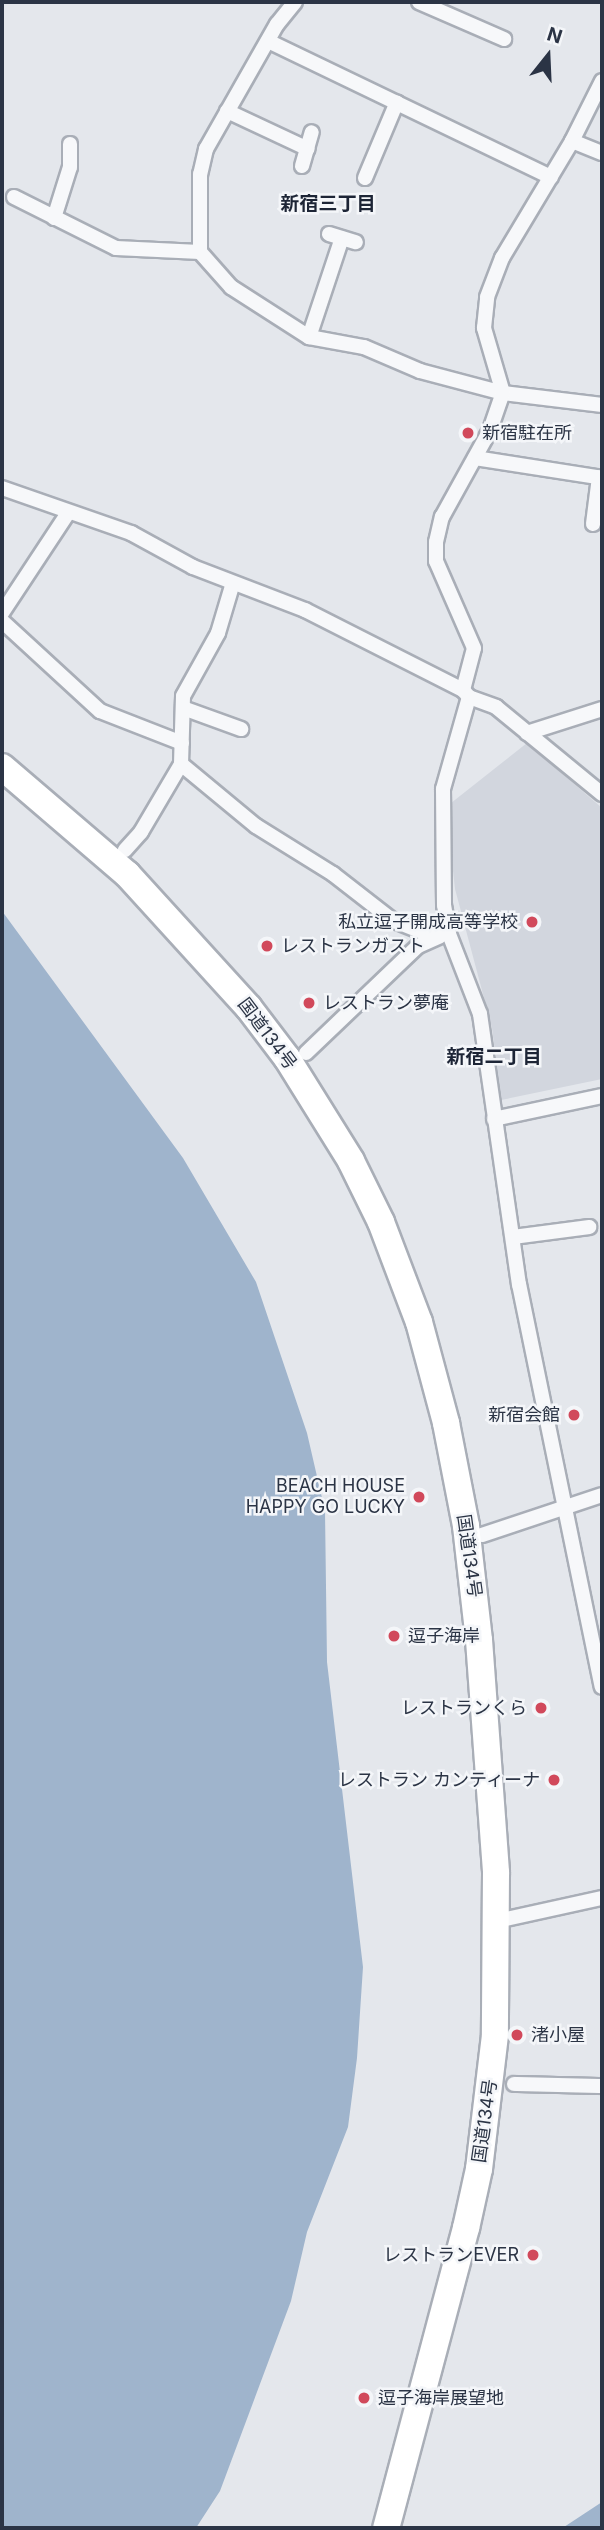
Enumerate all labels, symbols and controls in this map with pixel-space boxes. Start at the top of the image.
north arrow [513,21,583,91]
text: N [544,22,565,49]
district label: 新宿三丁目 [281,193,375,215]
place label: 新宿駐在所 [482,422,572,444]
marker: 新宿駐在所 [460,425,476,441]
place label: 私立逗子開成高等学校 [338,911,518,933]
marker: 私立逗子開成高等学校 [524,914,540,930]
place label: レストランガスト [281,935,425,957]
marker: レストランガスト [259,938,275,954]
place label: レストラン夢庵 [323,992,449,1014]
street label: 国道134号 [233,994,301,1074]
marker: レストラン夢庵 [301,995,317,1011]
district label: 新宿二丁目 [447,1046,541,1068]
place label: 新宿会館 [488,1404,560,1426]
marker: 新宿会館 [566,1407,582,1423]
place label: BEACH HOUSE HAPPY GO LUCKY [246,1476,405,1518]
marker: BEACH HOUSE HAPPY GO LUCKY [411,1489,427,1505]
street label: 国道134号 [452,1513,486,1599]
place label: 逗子海岸 [408,1625,480,1647]
marker: 逗子海岸 [386,1628,402,1644]
place label: レストランくら [401,1697,527,1719]
marker: レストランくら [533,1700,549,1716]
place label: レストラン カンティーナ [337,1769,540,1791]
marker: レストラン カンティーナ [546,1772,562,1788]
place label: 渚小屋 [531,2024,585,2046]
marker: 渚小屋 [509,2027,525,2043]
street label: 国道134号 [468,2078,502,2164]
place label: レストランEVER [383,2244,519,2266]
marker: レストランEVER [525,2247,541,2263]
place label: 逗子海岸展望地 [378,2387,504,2409]
marker: 逗子海岸展望地 [356,2390,372,2406]

